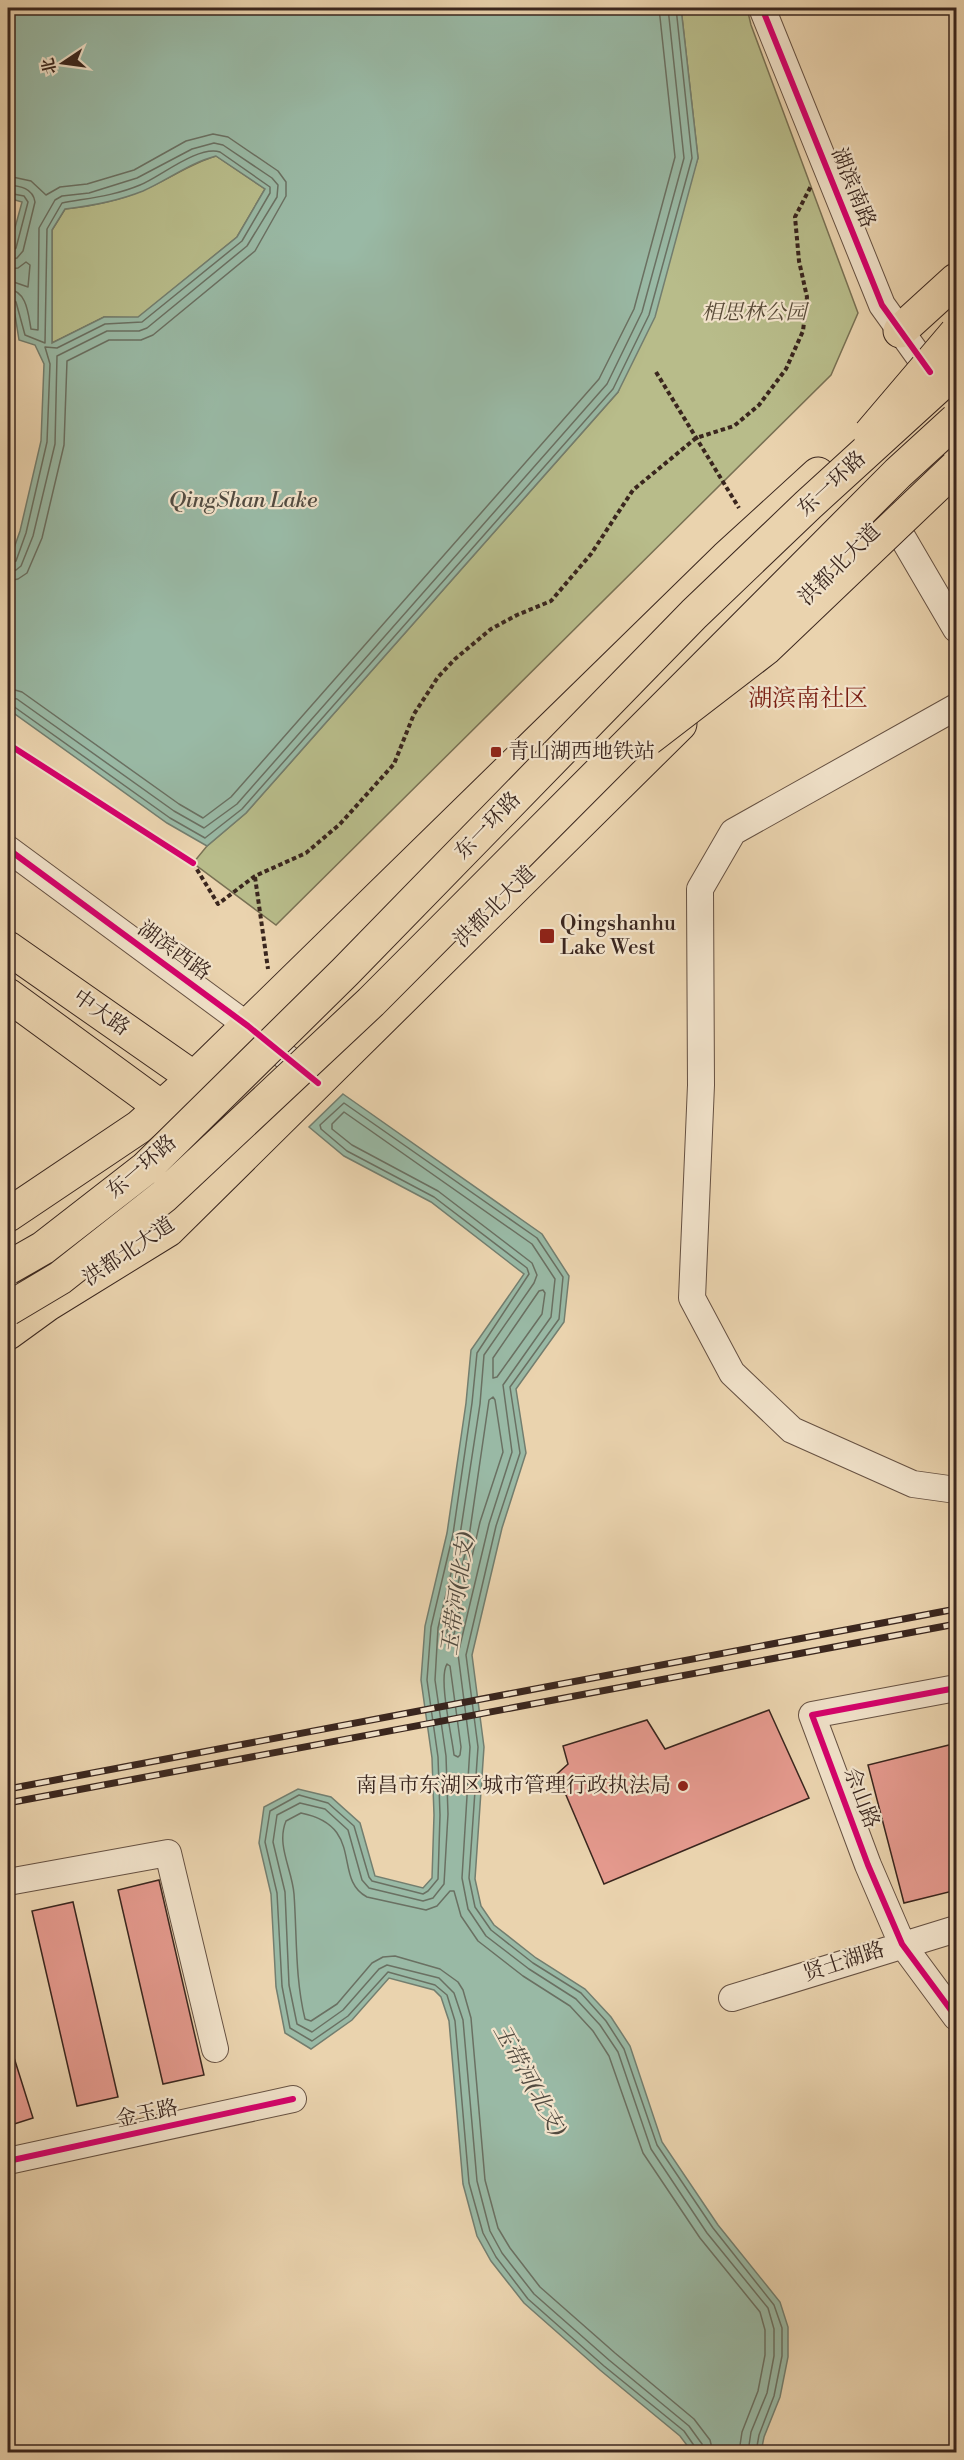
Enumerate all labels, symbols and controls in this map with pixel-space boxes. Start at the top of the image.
north arrow [33,33,93,93]
text: 北 [38,56,61,76]
street label: 湖滨南路 [825,144,881,232]
park label: 相思林公园 [702,300,809,326]
street label: 东一环路 [792,446,872,522]
water label: QingShan Lake [169,487,317,514]
street label: 洪都北大道 [794,519,886,611]
district label: 湖滨南社区 [748,684,868,714]
place label: 青山湖西地铁站 [508,739,655,765]
marker: 青山湖西地铁站 [489,745,503,759]
street label: 东一环路 [449,787,527,865]
street label: 洪都北大道 [449,861,541,953]
place label: Qingshanhu Lake West [560,911,676,961]
street label: 湖滨西路 [132,916,216,986]
marker: Qingshanhu Lake West [538,927,556,945]
street label: 中大路 [68,984,134,1042]
street label: 东一环路 [102,1130,182,1204]
street label: 洪都北大道 [78,1212,180,1292]
water label: 玉带河(北支) [436,1530,480,1657]
street label: 佘山路 [838,1764,884,1832]
place label: 南昌市东湖区城市管理行政执法局 [356,1773,671,1799]
marker: 南昌市东湖区城市管理行政执法局 [676,1779,690,1793]
street label: 贤士湖路 [800,1937,888,1987]
water label: 玉带河(北支) [487,2019,571,2142]
street label: 金玉路 [113,2095,181,2133]

